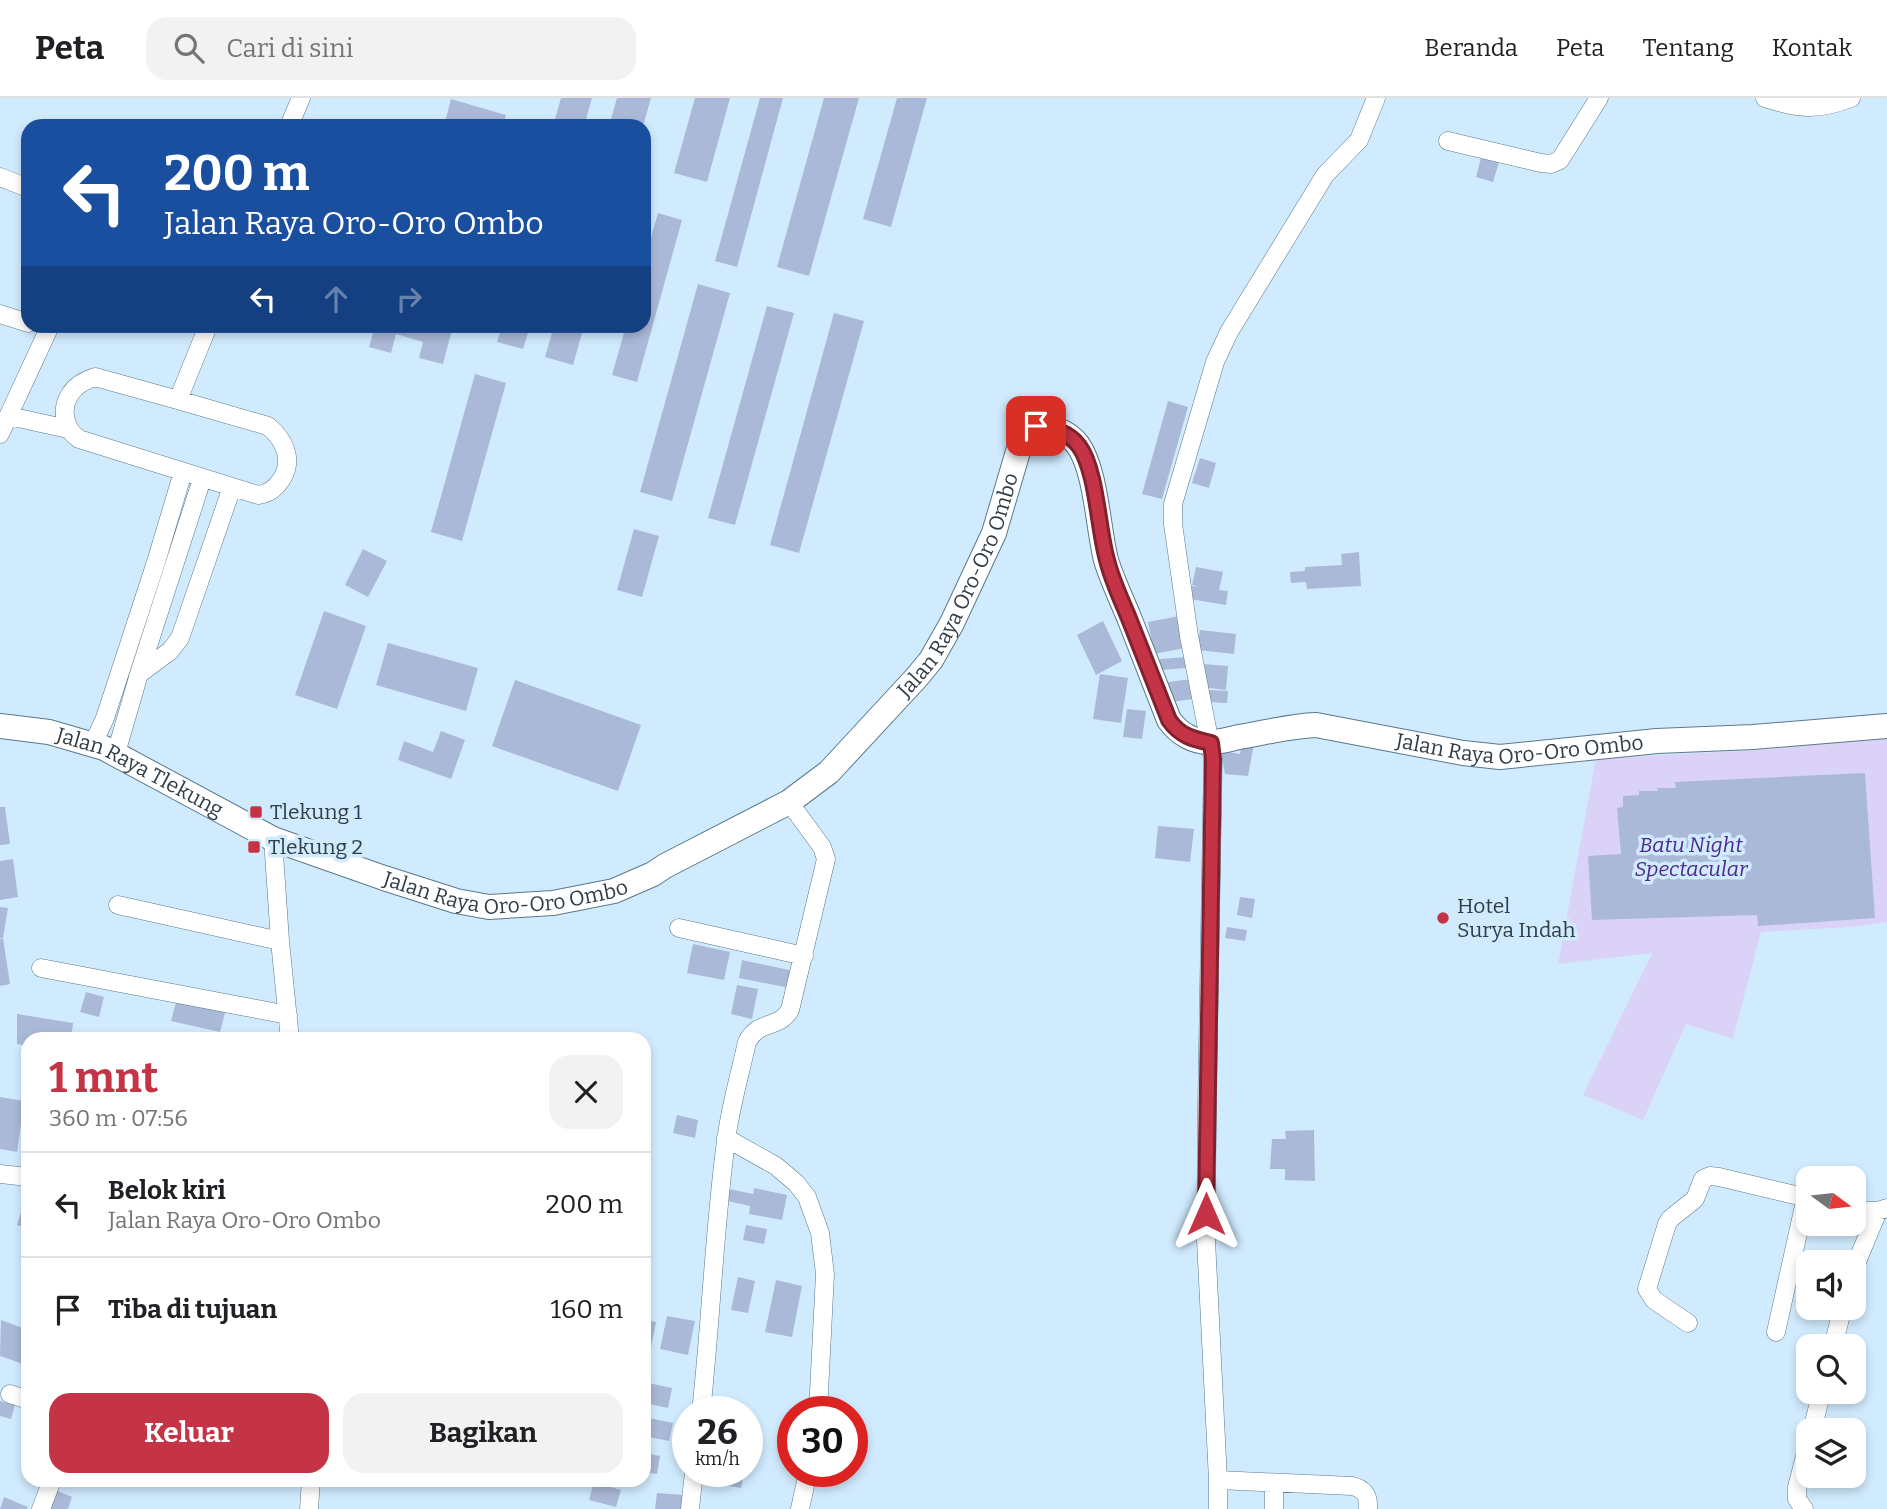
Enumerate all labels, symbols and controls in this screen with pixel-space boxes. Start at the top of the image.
search box [146,17,636,80]
text: Peta [35,28,104,68]
icon: search [170,29,208,67]
text: Cari di sini [226,33,354,64]
text: Beranda [1424,34,1518,62]
text: Peta [1556,34,1605,62]
text: Tentang [1643,34,1734,62]
text: Kontak [1772,34,1852,62]
text: 200 m [164,144,309,203]
icon: left [49,147,140,238]
text: Jalan Raya Oro-Oro Ombo [164,204,544,242]
icon: left [244,280,282,318]
icon: ahead [317,280,355,318]
icon: right [390,280,428,318]
pin [1006,396,1066,456]
icon: arrive [1017,407,1055,445]
street label: Jalan Raya Oro-Oro Ombo [891,470,1024,704]
street label: Jalan Raya Tlekung [52,722,228,823]
street label: Jalan Raya Oro-Oro Ombo [1393,727,1645,770]
place label: Tlekung 1 [270,799,362,825]
marker: Tlekung 1 [248,804,264,820]
park label: Batu Night Spectacular [1634,832,1749,882]
place label: Tlekung 2 [268,834,363,860]
marker: Tlekung 2 [246,839,262,855]
street label: Jalan Raya Oro-Oro Ombo [379,865,632,920]
place label: Hotel Surya Indah [1457,893,1576,943]
marker: Hotel Surya Indah [1435,910,1451,926]
text: 1 mnt [49,1053,158,1103]
button: close [549,1055,623,1129]
text: 360 m · 07:56 [49,1104,188,1132]
north arrow [1796,1166,1866,1236]
map controls [1796,1166,1866,1488]
text: Belok kiri [108,1175,226,1206]
position arrow [1169,1177,1243,1251]
icon: left [49,1186,87,1224]
text: 200 m [546,1189,623,1220]
text: Jalan Raya Oro-Oro Ombo [108,1206,381,1234]
button: sound [1796,1250,1866,1320]
icon: arrive [49,1291,87,1329]
text: Tiba di tujuan [108,1294,277,1325]
text: 160 m [551,1294,623,1325]
button: search [1796,1334,1866,1404]
button: Keluar [49,1393,329,1473]
button: Bagikan [343,1393,623,1473]
speed limit sign: 30 [777,1396,868,1487]
text: 26 [697,1411,738,1453]
button: layers [1796,1418,1866,1488]
text: km/h [695,1448,740,1470]

